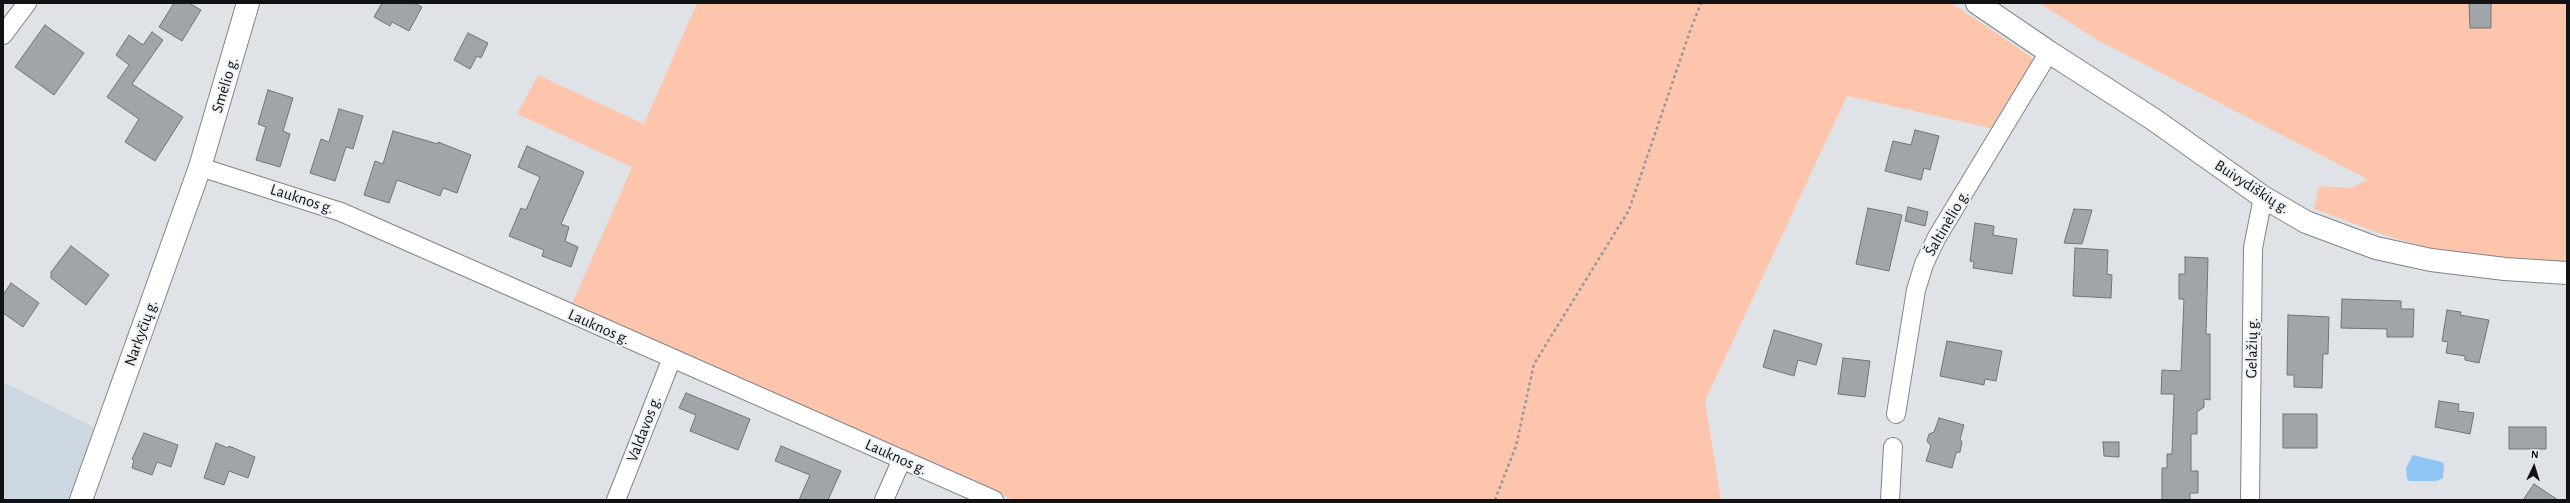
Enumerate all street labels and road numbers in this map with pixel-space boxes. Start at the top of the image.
street label: Smėlio g. [207,55,243,115]
street label: Buivydiškių g. [2211,156,2293,218]
street label: Lauknos g. [268,180,336,218]
street label: Šaltinėlio g. [1920,187,1974,259]
street label: Narkyčių g. [120,297,162,369]
street label: Lauknos g. [565,305,633,349]
street label: Gelažių g. [2242,317,2262,379]
street label: Valdavos g. [623,393,665,465]
street label: Lauknos g. [862,435,930,479]

